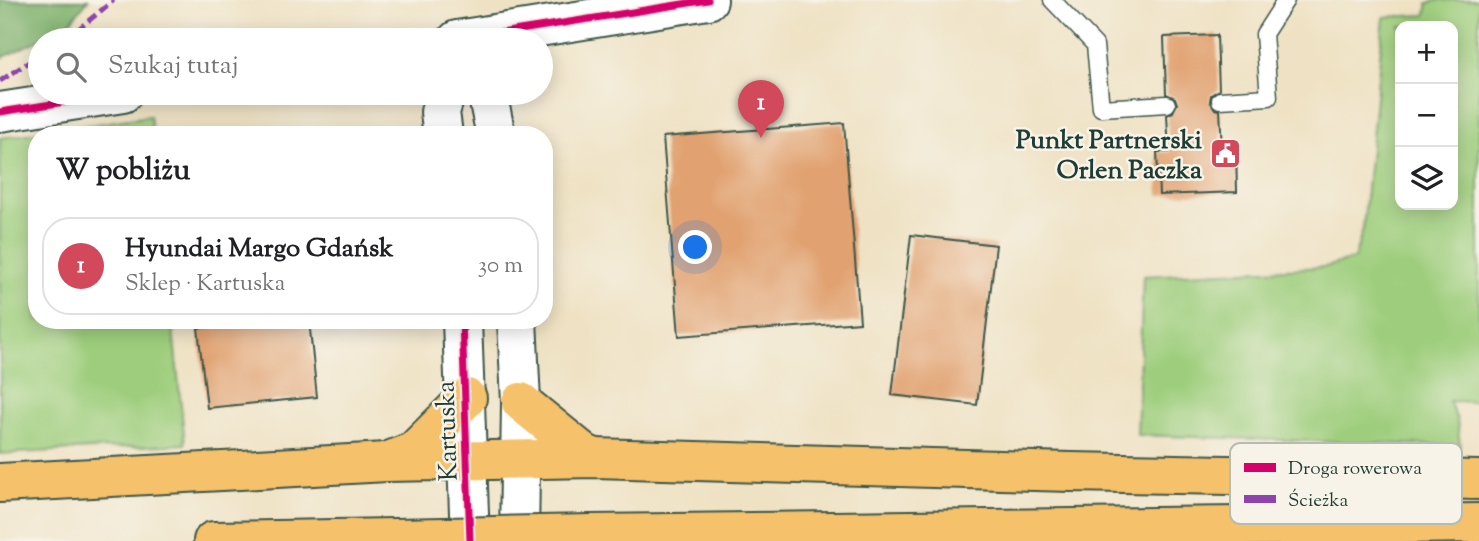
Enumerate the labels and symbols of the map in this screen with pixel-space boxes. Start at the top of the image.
pin: 1 [738,80,784,138]
place label: Punkt Partnerski Orlen Paczka [1016,123,1203,190]
public building icon: Punkt Partnerski Orlen Paczka [1208,137,1242,171]
your location [678,230,712,264]
street label: Kartuska [428,380,469,482]
legend [1230,443,1462,524]
text: Droga rowerowa [1288,456,1422,483]
text: Ścieżka [1288,488,1349,515]

